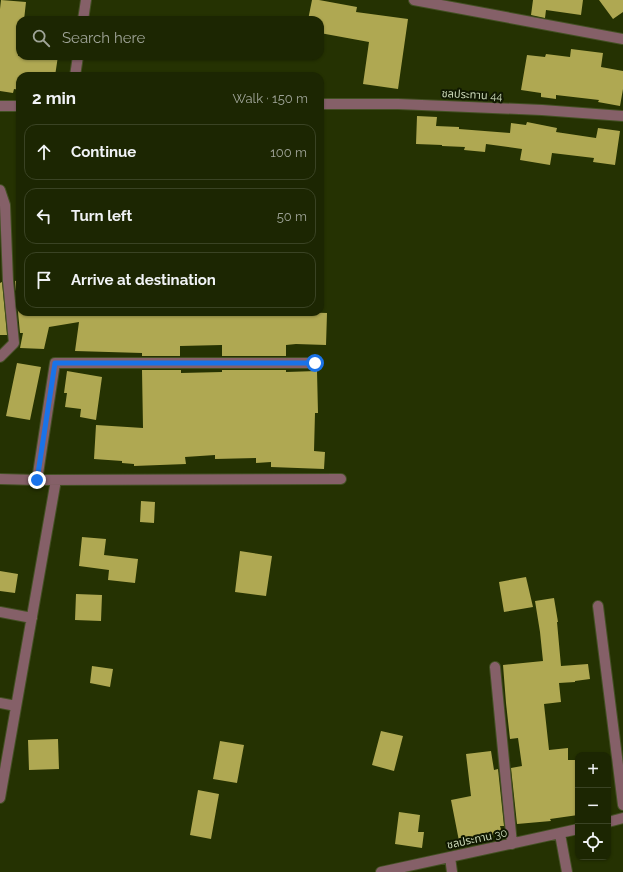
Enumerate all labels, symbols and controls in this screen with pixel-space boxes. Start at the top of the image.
search box [16,16,324,60]
icon: search [30,27,52,49]
text: Search here [62,29,145,47]
street label: ชลประทาน 44 [441,87,503,103]
text: 2 min [32,88,76,108]
text: Walk · 150 m [233,91,308,106]
icon: ahead [33,141,55,163]
text: Continue [71,143,136,161]
text: 100 m [270,145,307,160]
icon: left [33,205,55,227]
text: Turn left [71,207,132,225]
text: 50 m [277,209,307,224]
icon: arrive [33,269,55,291]
text: Arrive at destination [71,271,216,289]
route start [306,354,324,372]
route end [28,471,46,489]
map controls [575,752,611,860]
button: + [575,752,611,788]
button: − [575,788,611,824]
button: locate [575,824,611,860]
street label: ชลประทาน 30 [446,826,509,852]

